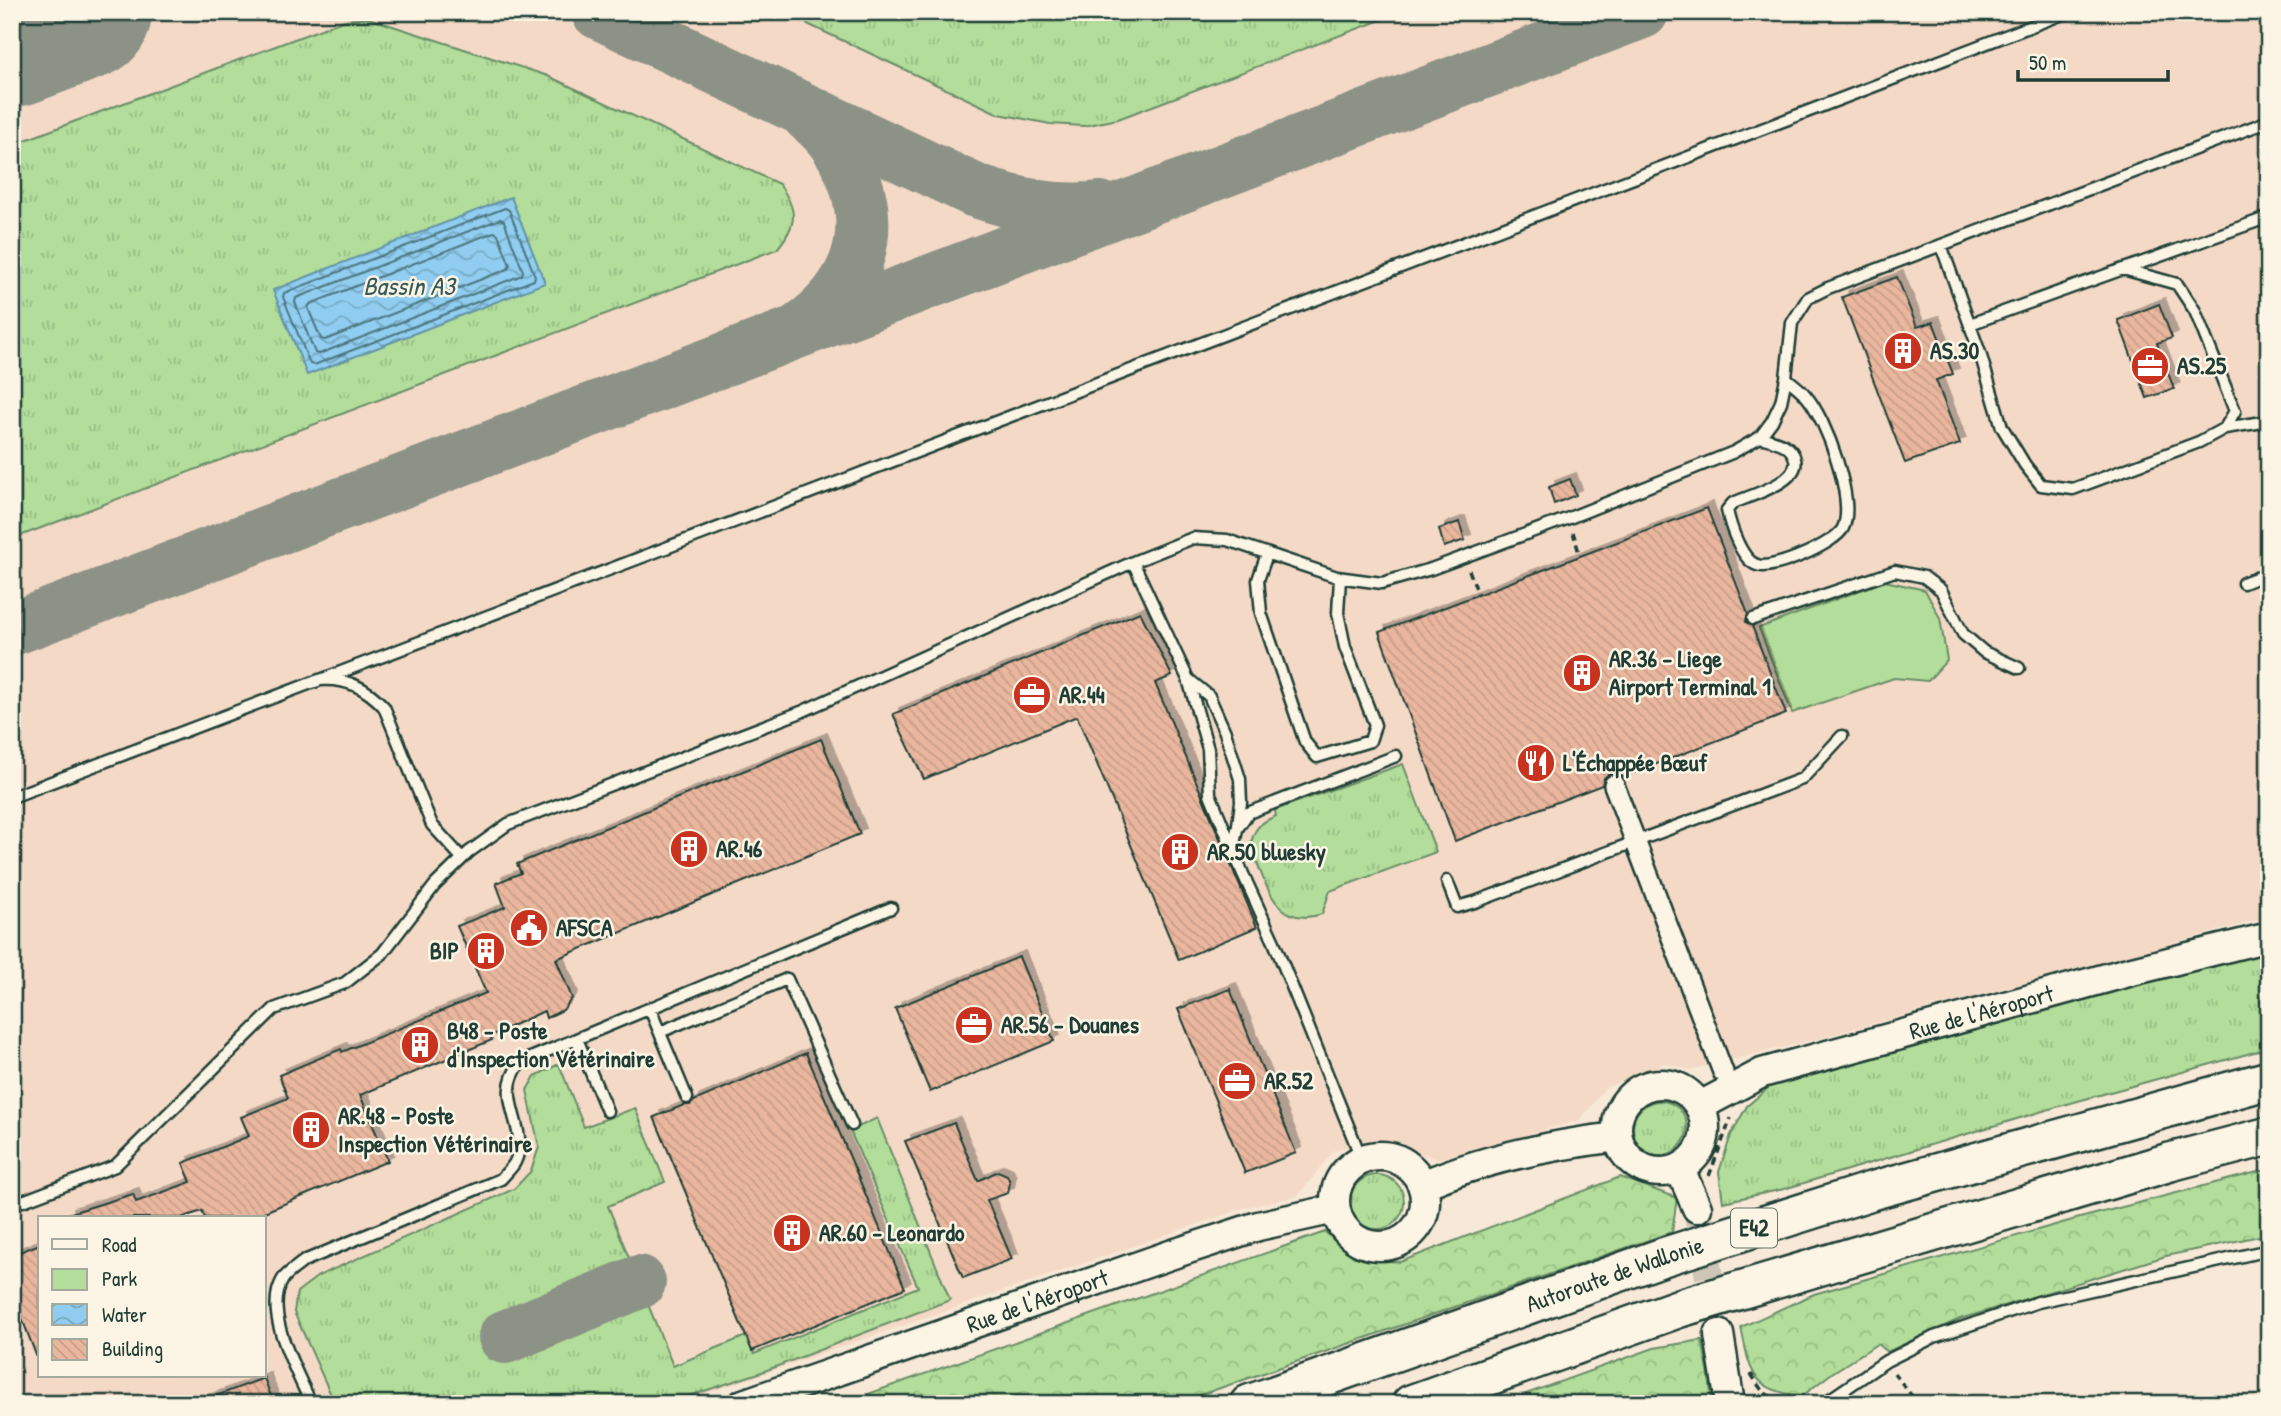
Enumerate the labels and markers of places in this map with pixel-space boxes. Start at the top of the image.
building icon: AS.30 [1882,330,1924,372]
place label: AS.30 [1930,334,1980,366]
office icon: AS.25 [2129,345,2171,387]
place label: AS.25 [2177,349,2227,381]
place label: AR.36 - Liege Airport Terminal 1 [1609,642,1771,703]
building icon: AR.36 - Liege Airport Terminal 1 [1561,652,1603,694]
office icon: AR.44 [1011,674,1053,716]
place label: AR.44 [1059,678,1105,710]
restaurant icon: L'Échappée Bœuf [1515,742,1557,784]
place label: L'Échappée Bœuf [1563,746,1708,779]
building icon: AR.46 [668,828,710,870]
building icon: AR.50 bluesky [1159,831,1201,873]
place label: AR.46 [716,832,763,864]
place label: AR.50 bluesky [1207,835,1326,868]
public building icon: AFSCA [508,907,550,949]
place label: AFSCA [556,911,613,943]
building icon: BIP [465,930,507,972]
place label: BIP [430,934,459,966]
office icon: AR.56 - Douanes [953,1004,995,1046]
place label: AR.56 - Douanes [1001,1008,1139,1040]
place label: B48 - Poste d'Inspection Vétérinaire [447,1014,655,1075]
building icon: B48 - Poste d'Inspection Vétérinaire [399,1024,441,1066]
office icon: AR.52 [1216,1060,1258,1102]
place label: AR.52 [1264,1064,1314,1096]
place label: AR.48 - Poste Inspection Vétérinaire [338,1099,533,1160]
building icon: AR.48 - Poste Inspection Vétérinaire [290,1109,332,1151]
building icon: AR.60 - Leonardo [771,1212,813,1254]
place label: AR.60 - Leonardo [819,1216,965,1248]

